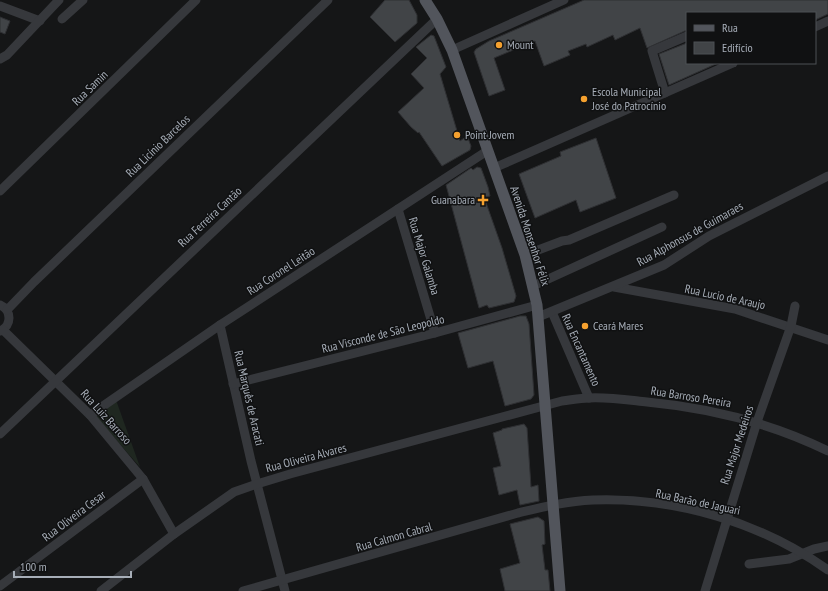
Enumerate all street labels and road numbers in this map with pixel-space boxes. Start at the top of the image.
street label: Rua Samin [69,67,111,108]
street label: Rua Licínio Barcelos [123,111,193,180]
street label: Rua Ferreira Cantão [175,183,245,250]
street label: Avenida Monsenhor Félix [507,184,554,288]
street label: Rua Alphonsus de Guimaraes [634,198,746,269]
street label: Rua Major Galamba [406,215,443,297]
street label: Rua Coronel Leitão [244,243,318,298]
street label: Rua Lucio de Araujo [683,281,767,312]
street label: Rua Visconde de São Leopoldo [320,311,446,356]
street label: Rua Encantamento [559,311,604,388]
street label: Rua Marquês de Aracati [231,349,268,447]
street label: Rua Barroso Pereira [650,383,733,410]
street label: Rua Luiz Barroso [78,386,135,447]
street label: Rua Major Medeiros [717,403,756,486]
street label: Rua Oliveira Alvares [264,440,348,476]
street label: Rua Barão de Jaguari [654,485,742,518]
street label: Rua Oliveira Cesar [39,486,109,544]
street label: Rua Calmon Cabral [354,518,434,555]

